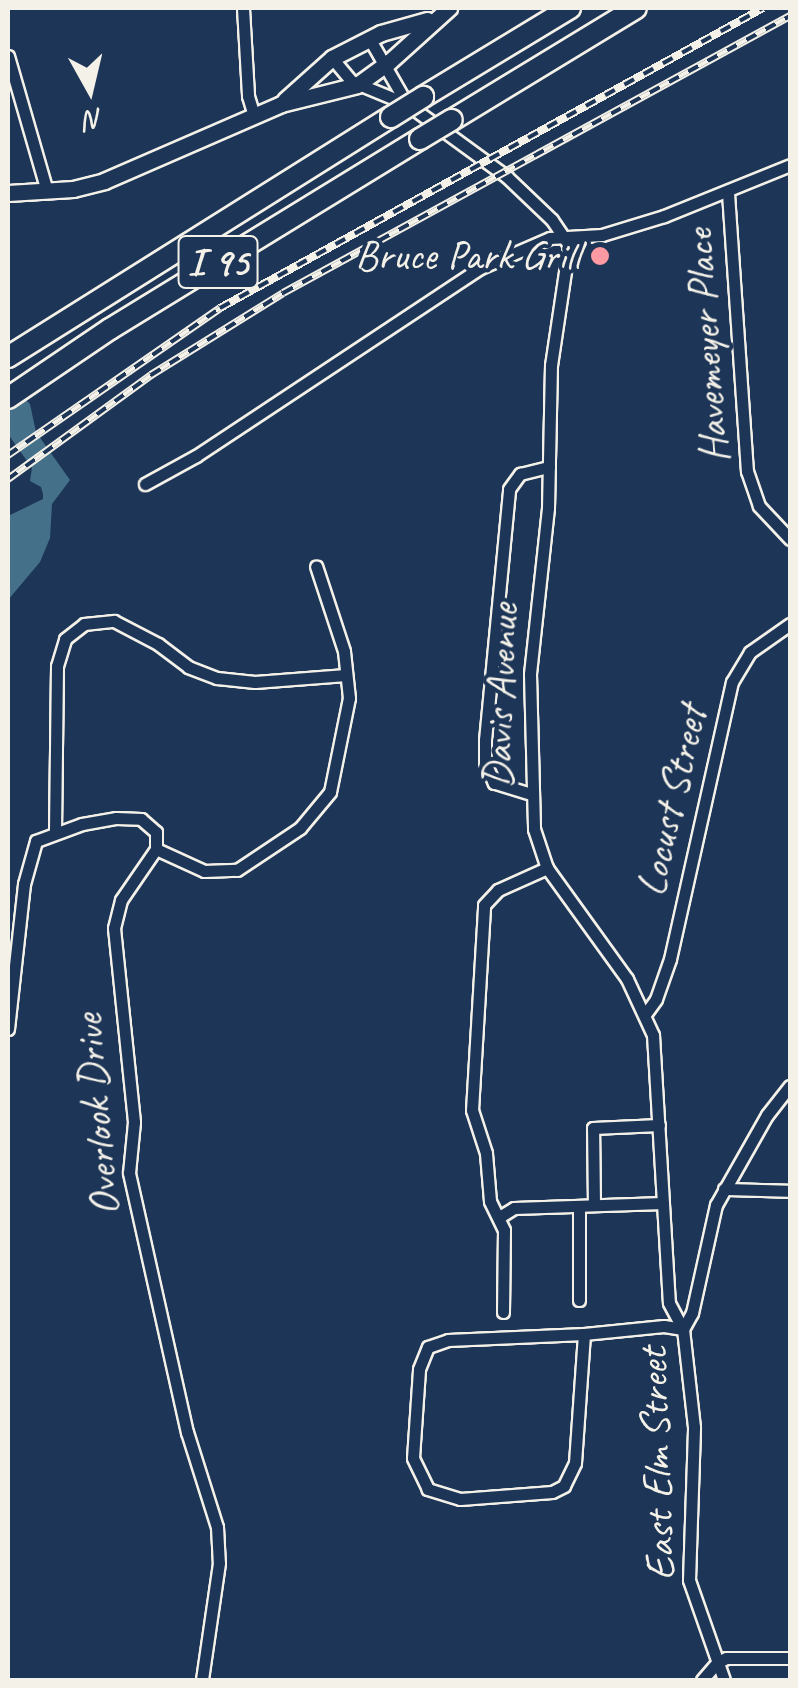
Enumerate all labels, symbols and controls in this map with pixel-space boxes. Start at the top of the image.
north arrow [40,40,140,140]
text: N [83,102,105,139]
road number: I 95 [176,227,260,297]
street label: Havemeyer Place [674,227,740,465]
place label: Bruce Park Grill [354,231,580,281]
marker: Bruce Park Grill [589,245,611,267]
street label: Davis Avenue [473,603,529,789]
street label: Locust Street [626,701,718,901]
street label: Overlook Drive [63,1012,131,1218]
street label: East Elm Street [628,1345,686,1583]

